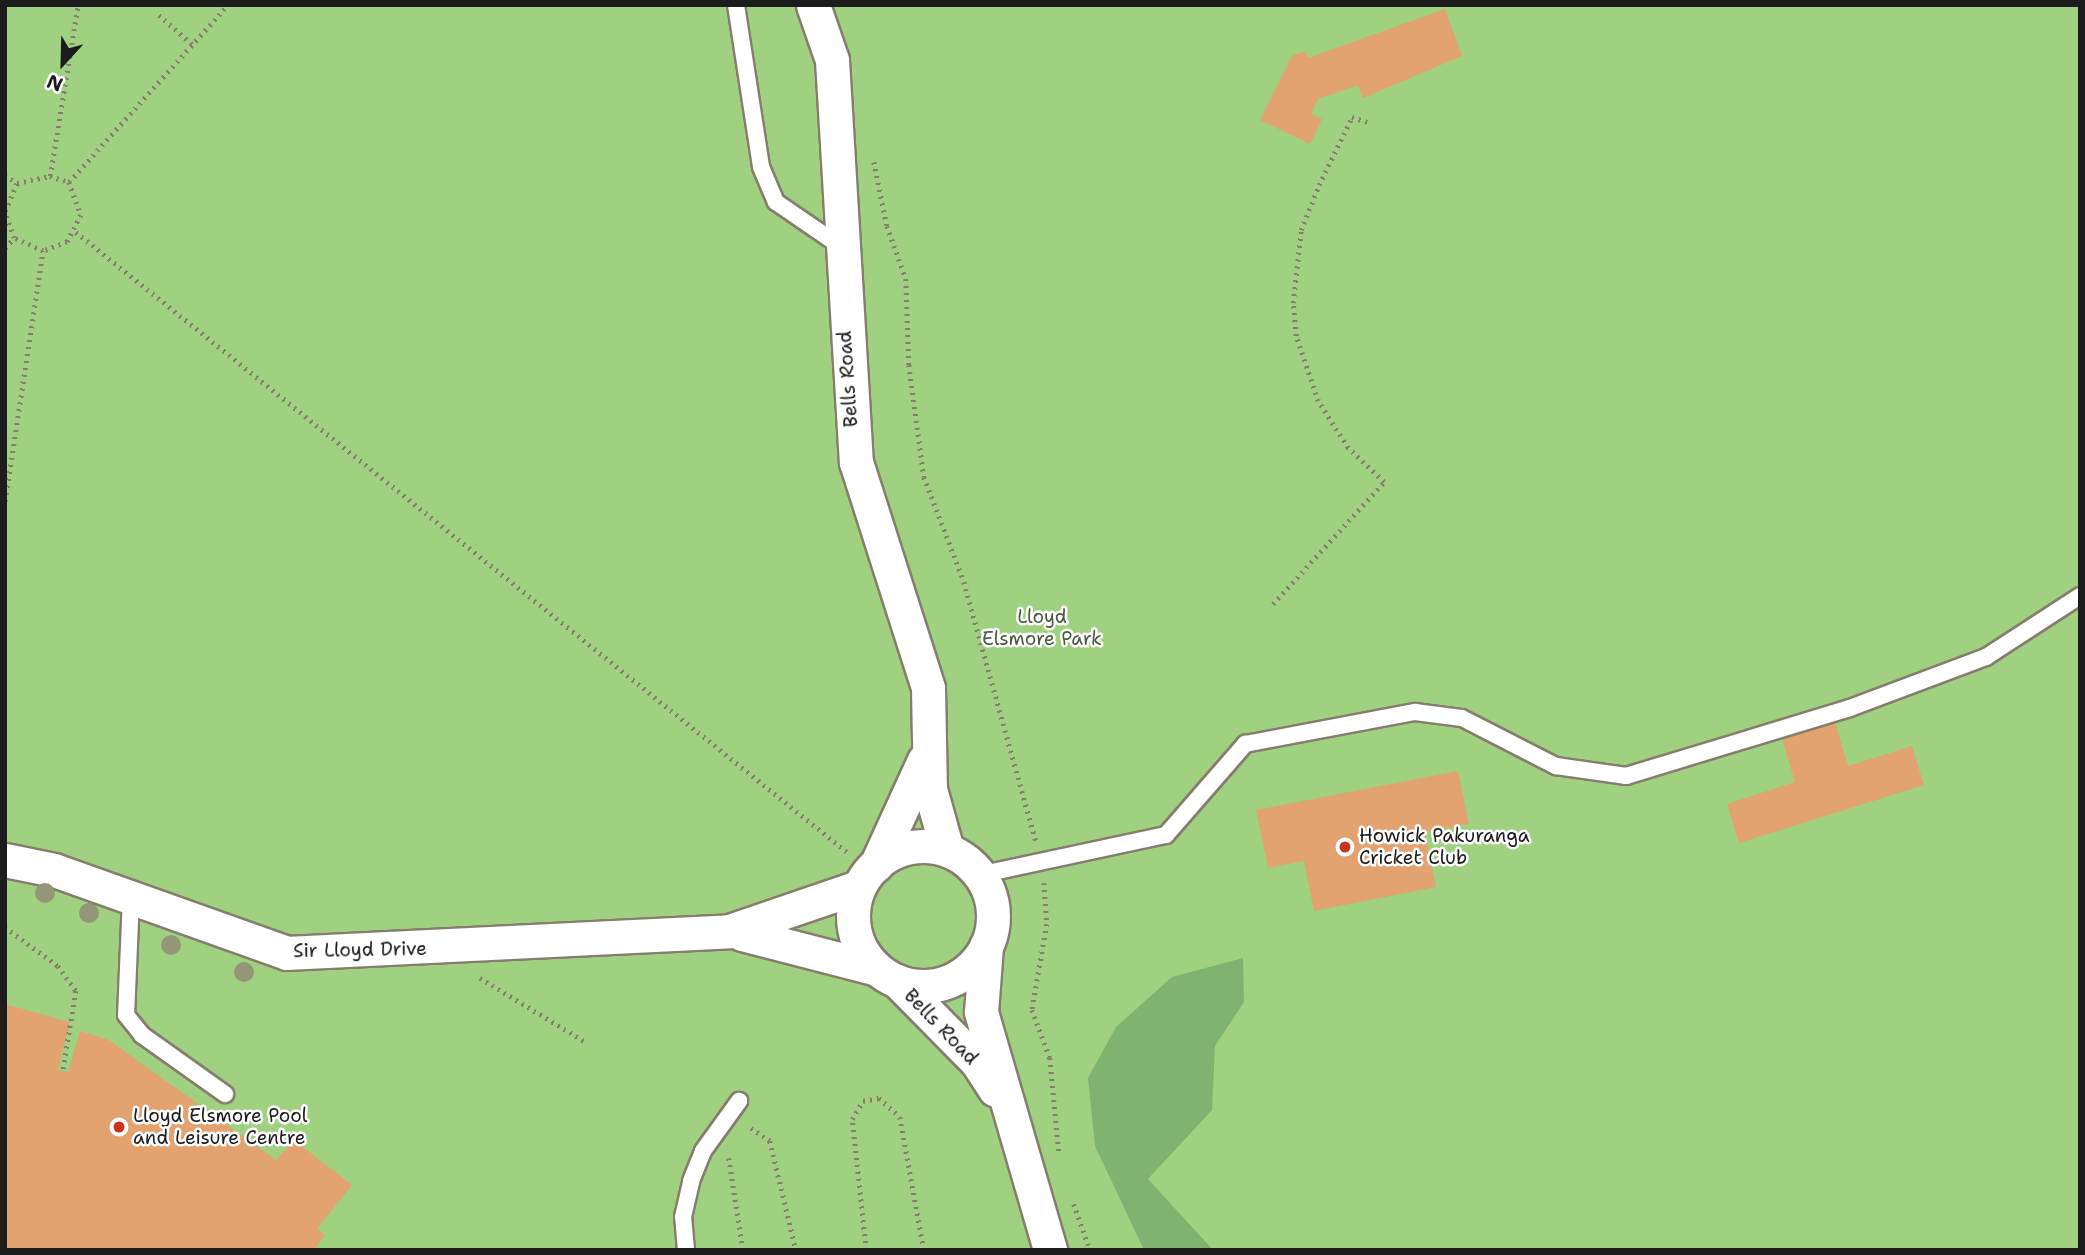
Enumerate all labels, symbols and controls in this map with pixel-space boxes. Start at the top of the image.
north arrow [28,28,98,98]
text: N [43,69,67,97]
street label: Bells Road [833,330,863,428]
park label: Lloyd Elsmore Park [982,606,1102,650]
place label: Howick Pakuranga Cricket Club [1359,825,1530,869]
marker: Howick Pakuranga Cricket Club [1337,839,1353,855]
street label: Sir Lloyd Drive [293,937,427,963]
street label: Bells Road [899,984,983,1070]
place label: Lloyd Elsmore Pool and Leisure Centre [133,1105,307,1149]
marker: Lloyd Elsmore Pool and Leisure Centre [111,1119,127,1135]

